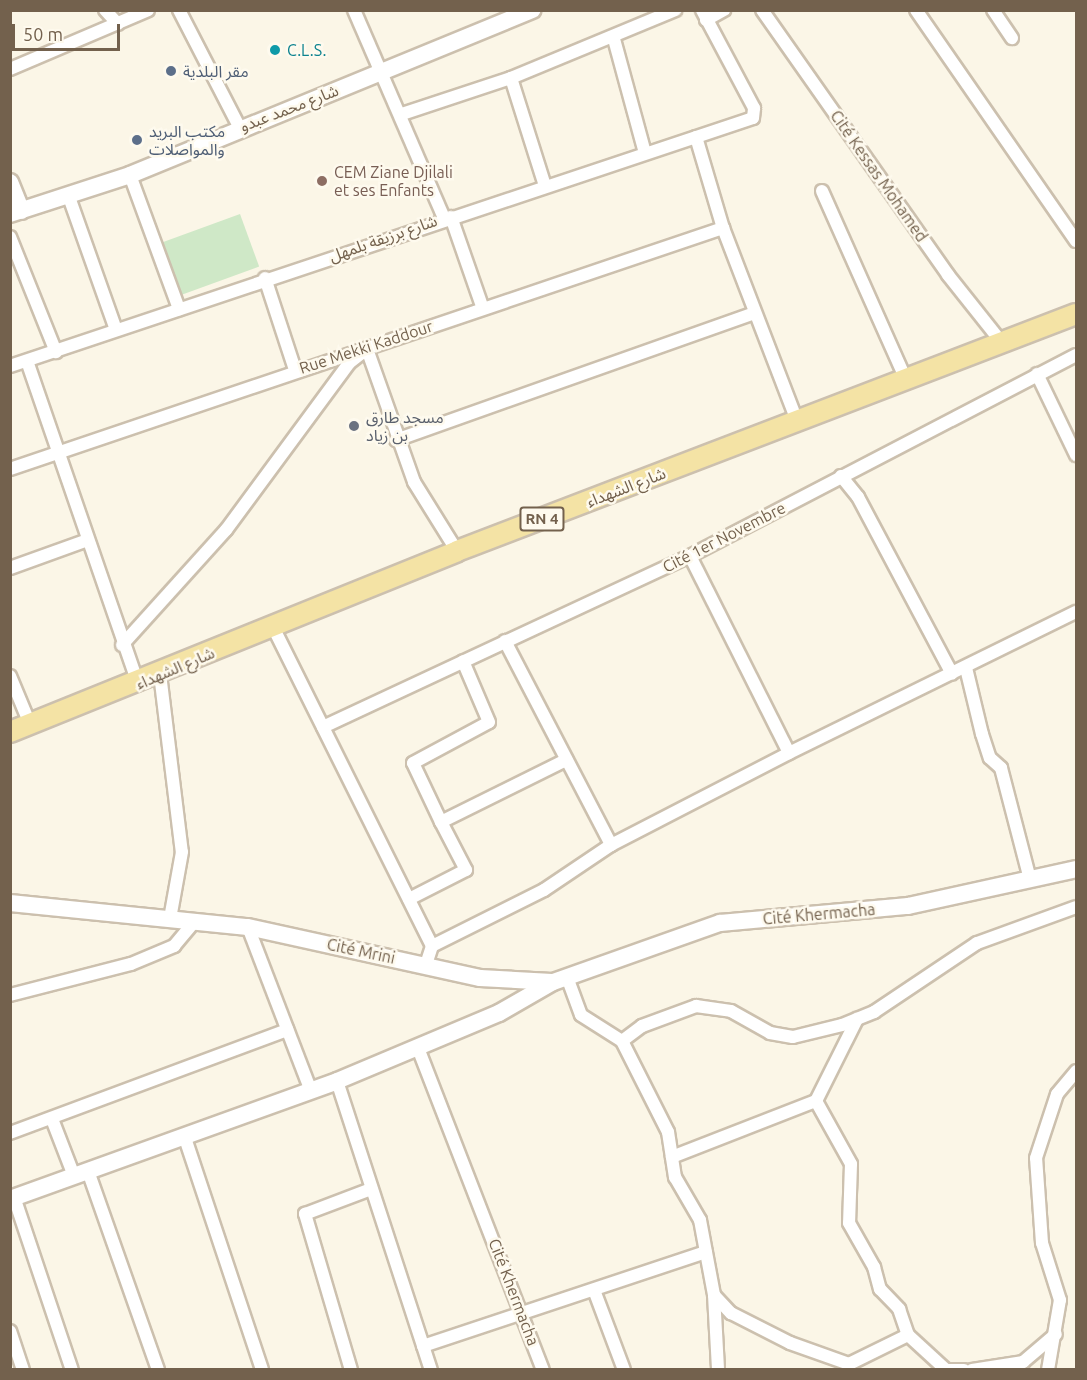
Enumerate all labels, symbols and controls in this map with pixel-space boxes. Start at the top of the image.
scale bar [15,12,123,50]
text: 50 m [23,24,63,44]
place label: C.L.S. [287,40,326,60]
marker: C.L.S. [268,43,282,57]
place label: مقر البلدية [183,61,249,81]
marker: مقر البلدية [164,64,178,78]
street label: شارع محمد عبدو [237,80,341,136]
street label: Cité Kessas Mohamed [826,107,932,245]
place label: مكتب البريد والمواصلات [149,121,225,159]
marker: مكتب البريد والمواصلات [130,133,144,147]
place label: CEM Ziane Djilali et ses Enfants [334,162,453,200]
marker: CEM Ziane Djilali et ses Enfants [315,174,329,188]
street label: شارع برزيقة بلمهل [326,211,440,265]
street label: Rue Mekki Kaddour [297,316,435,378]
place label: مسجد طارق بن زياد [366,407,444,445]
marker: مسجد طارق بن زياد [347,419,361,433]
street label: شارع الشهداء [584,463,668,511]
street label: Cité 1er Novembre [659,498,789,576]
road number: RN 4 [518,507,566,531]
street label: شارع الشهداء [133,643,217,693]
street label: Cité Khermacha [762,900,876,928]
street label: Cité Mrini [325,934,397,968]
street label: Cité Khermacha [485,1236,543,1348]

